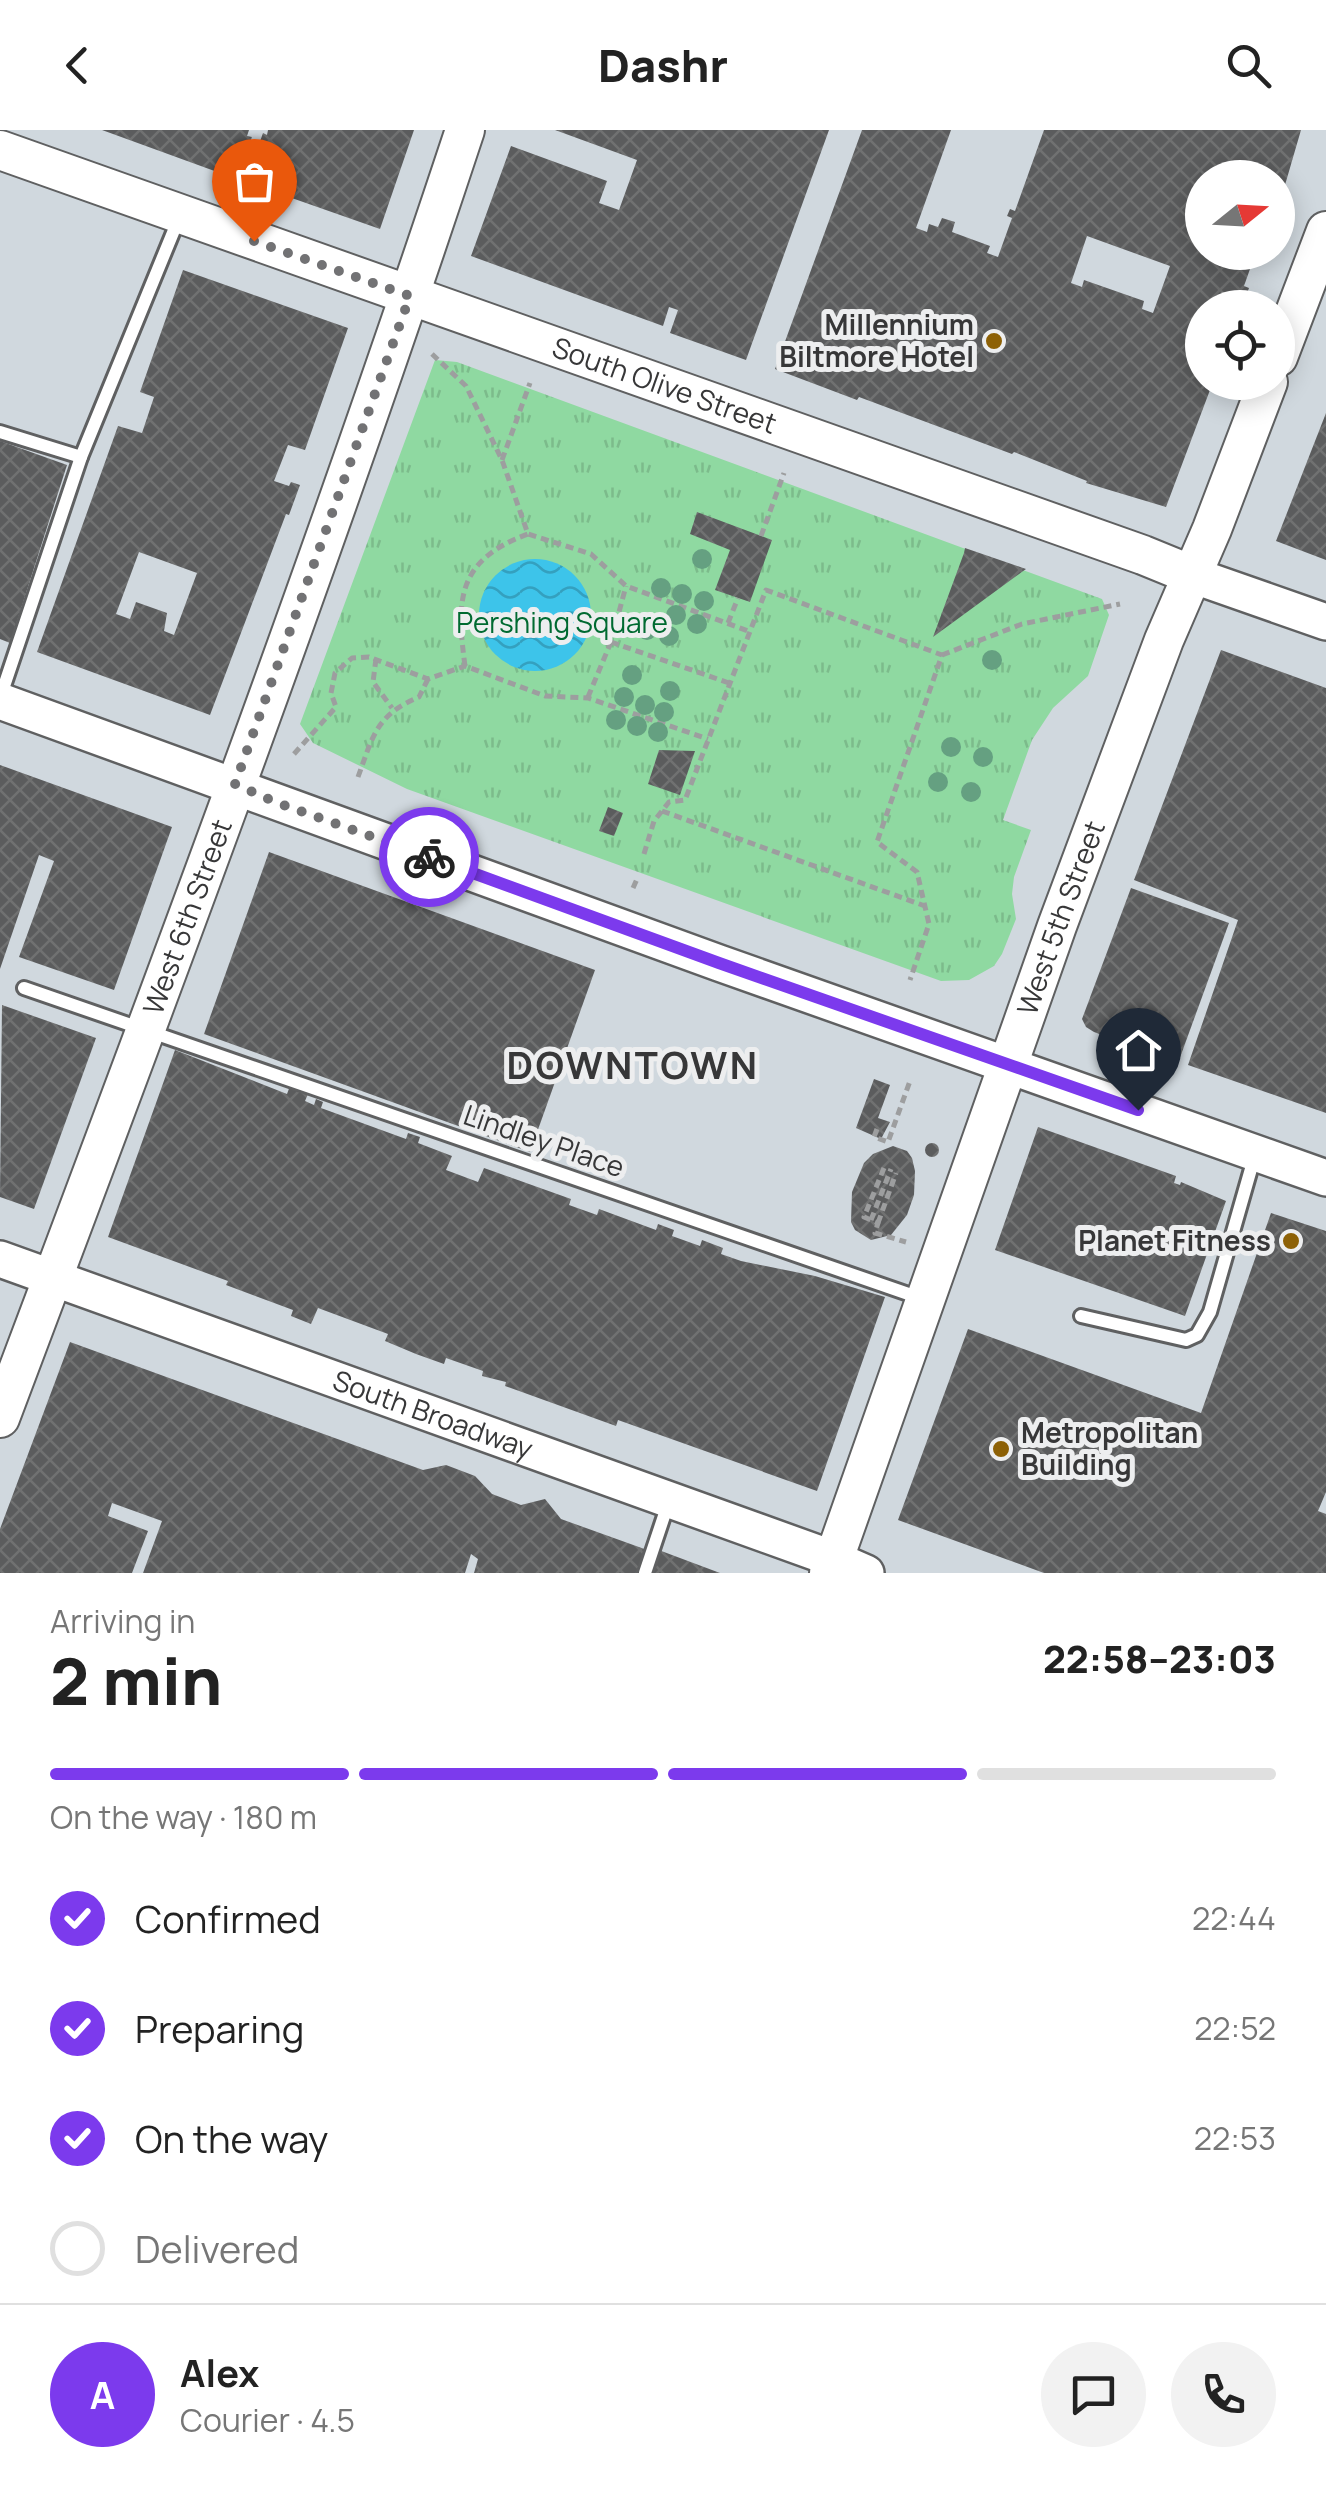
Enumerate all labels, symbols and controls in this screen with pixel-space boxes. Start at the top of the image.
text: Dashr [598,34,728,96]
icon: back [50,38,105,93]
icon: search [1221,38,1276,93]
pin [212,139,297,242]
icon: bag [227,154,282,209]
north arrow [1185,160,1295,270]
map controls [1185,160,1295,400]
button: locate [1185,290,1295,400]
place label: Millennium Biltmore Hotel [779,305,974,375]
street label: South Olive Street [548,327,782,442]
marker: Millennium Biltmore Hotel [983,330,1005,352]
park label: Pershing Square [456,603,668,641]
courier [379,807,479,907]
street label: West 6th Street [133,814,240,1020]
street label: West 5th Street [1007,815,1113,1020]
icon: bike [402,830,457,885]
pin [1096,1008,1181,1111]
icon: home [1111,1023,1166,1078]
district label: DOWNTOWN [506,1038,760,1090]
street label: Lindley Place [459,1095,630,1185]
place label: Planet Fitness [1078,1221,1271,1259]
marker: Planet Fitness [1280,1230,1302,1252]
street label: South Broadway [328,1360,539,1467]
place label: Metropolitan Building [1021,1413,1198,1483]
marker: Metropolitan Building [990,1438,1012,1460]
text: Arriving in [50,1599,195,1643]
text: 22:58–23:03 [1043,1632,1276,1684]
text: 2 min [50,1636,222,1725]
text: On the way · 180 m [50,1795,317,1839]
icon: check [50,1891,105,1946]
text: Confirmed [135,1892,321,1944]
text: 22:44 [1192,1896,1276,1940]
icon: check [50,2001,105,2056]
text: Preparing [135,2002,304,2054]
text: 22:52 [1194,2006,1276,2050]
icon: check [50,2111,105,2166]
text: On the way [135,2112,328,2164]
text: 22:53 [1194,2116,1276,2160]
text: Delivered [135,2222,299,2274]
button: chat [1041,2342,1146,2447]
button: phone [1171,2342,1276,2447]
text: Alex [180,2346,259,2398]
text: A [90,2368,115,2420]
text: Courier · 4.5 [180,2398,355,2442]

